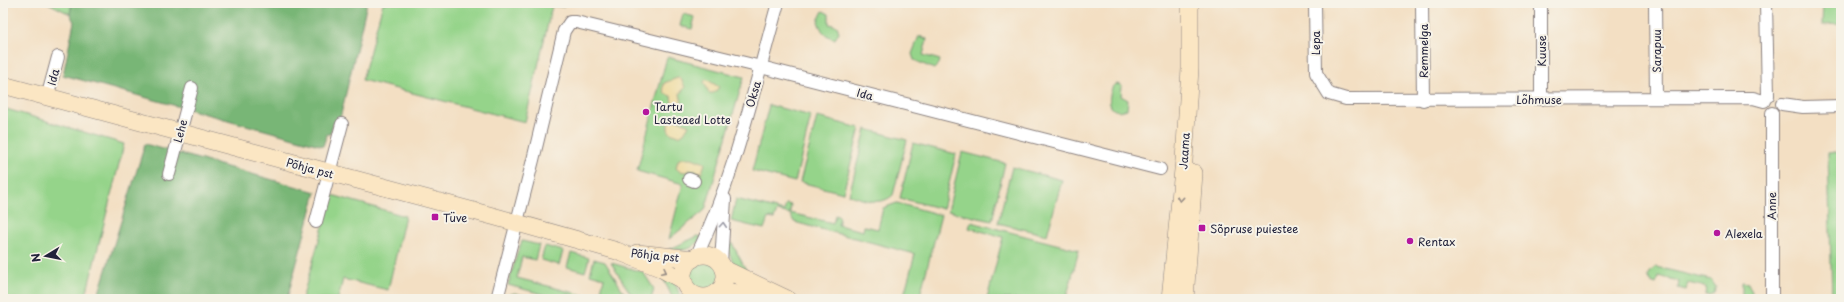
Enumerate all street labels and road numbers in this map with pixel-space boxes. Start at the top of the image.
street label: Remmelga [1415,24,1432,78]
street label: Sarapuu [1648,29,1665,73]
street label: Lepa [1307,30,1324,55]
street label: Kuuse [1533,35,1550,67]
street label: Ida [43,67,63,87]
street label: Oksa [741,79,765,109]
street label: Ida [855,84,875,104]
street label: Lõhmuse [1516,91,1562,108]
street label: Lehe [169,117,191,145]
street label: Jaama [1174,132,1194,170]
street label: Põhja pst [284,154,336,183]
street label: Anne [1763,192,1780,220]
street label: Põhja pst [630,244,681,266]

